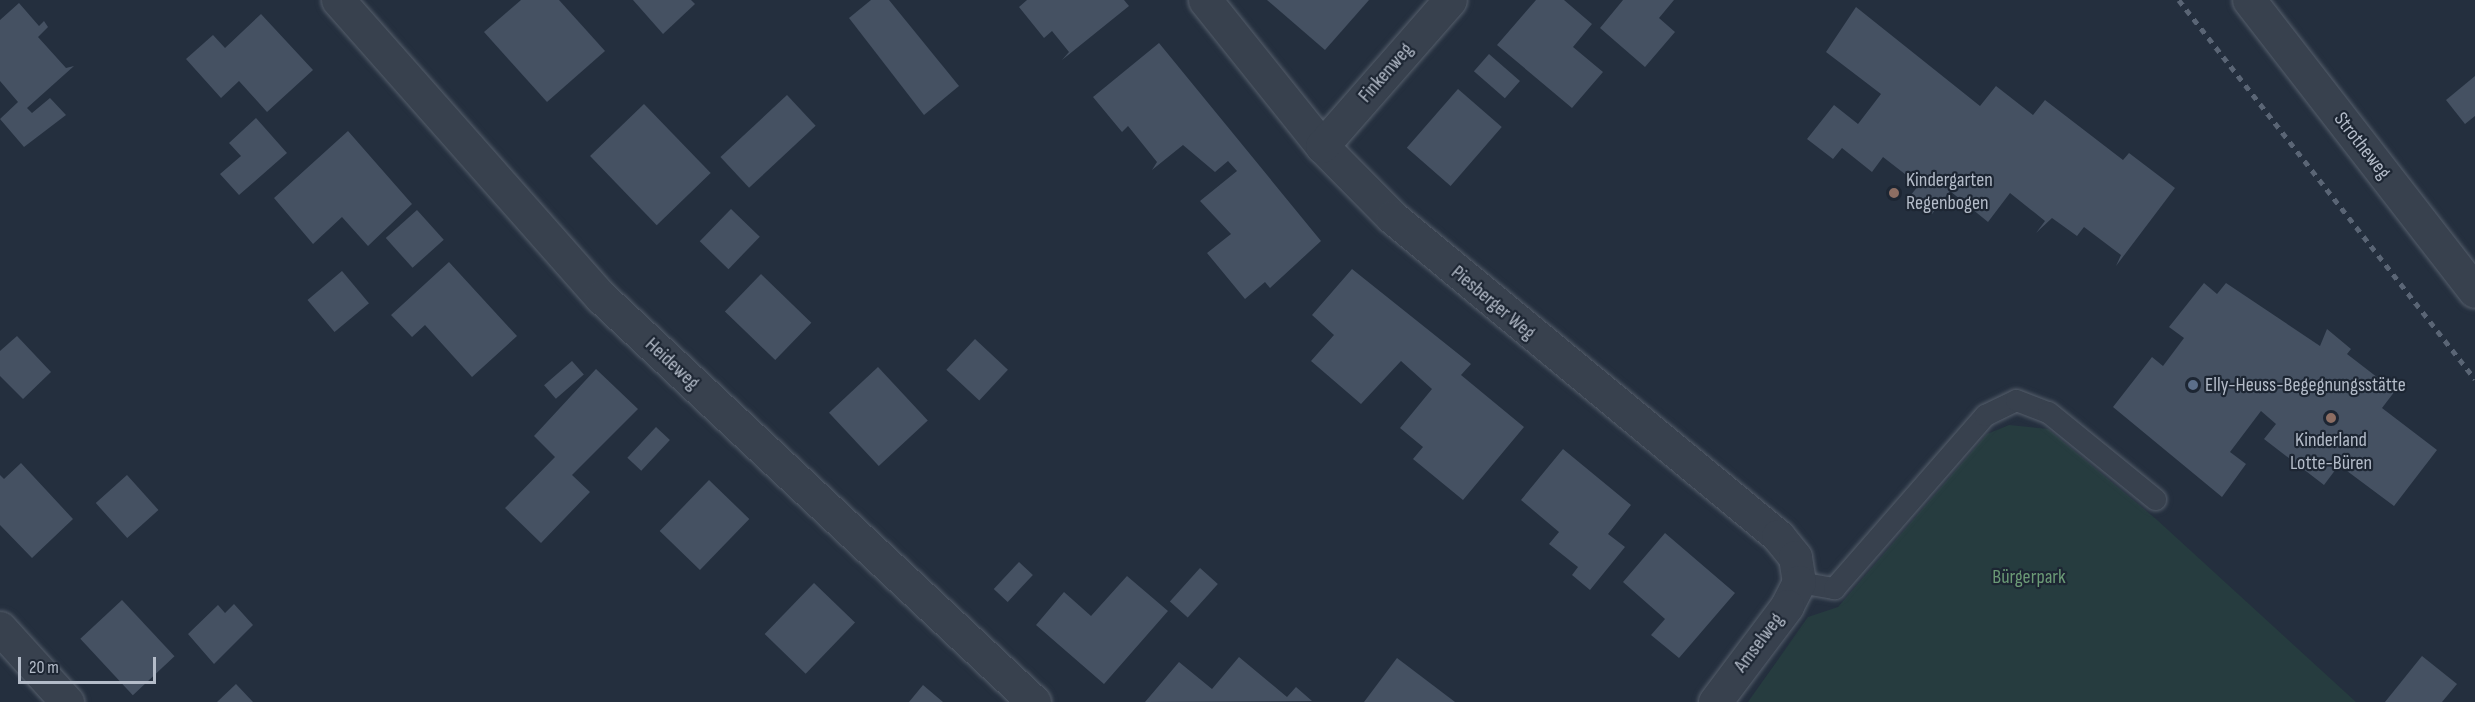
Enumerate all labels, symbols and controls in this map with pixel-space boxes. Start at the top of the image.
street label: Finkenweg [1354,38,1418,108]
street label: Strotheweg [2328,108,2396,184]
place label: Kindergarten Regenbogen [1906,169,1993,216]
marker: Kindergarten Regenbogen [1887,186,1901,200]
street label: Piesberger Weg [1446,261,1540,345]
street label: Heideweg [640,333,704,395]
place label: Elly-Heuss-Begegnungsstätte [2205,373,2406,397]
marker: Elly-Heuss-Begegnungsstätte [2186,378,2200,392]
marker: Kinderland Lotte-Büren [2324,411,2338,425]
place label: Kinderland Lotte-Büren [2290,428,2372,475]
park label: Bürgerpark [1992,565,2066,589]
street label: Amselweg [1729,609,1789,677]
scale bar [21,645,159,683]
text: 20 m [29,657,59,678]

